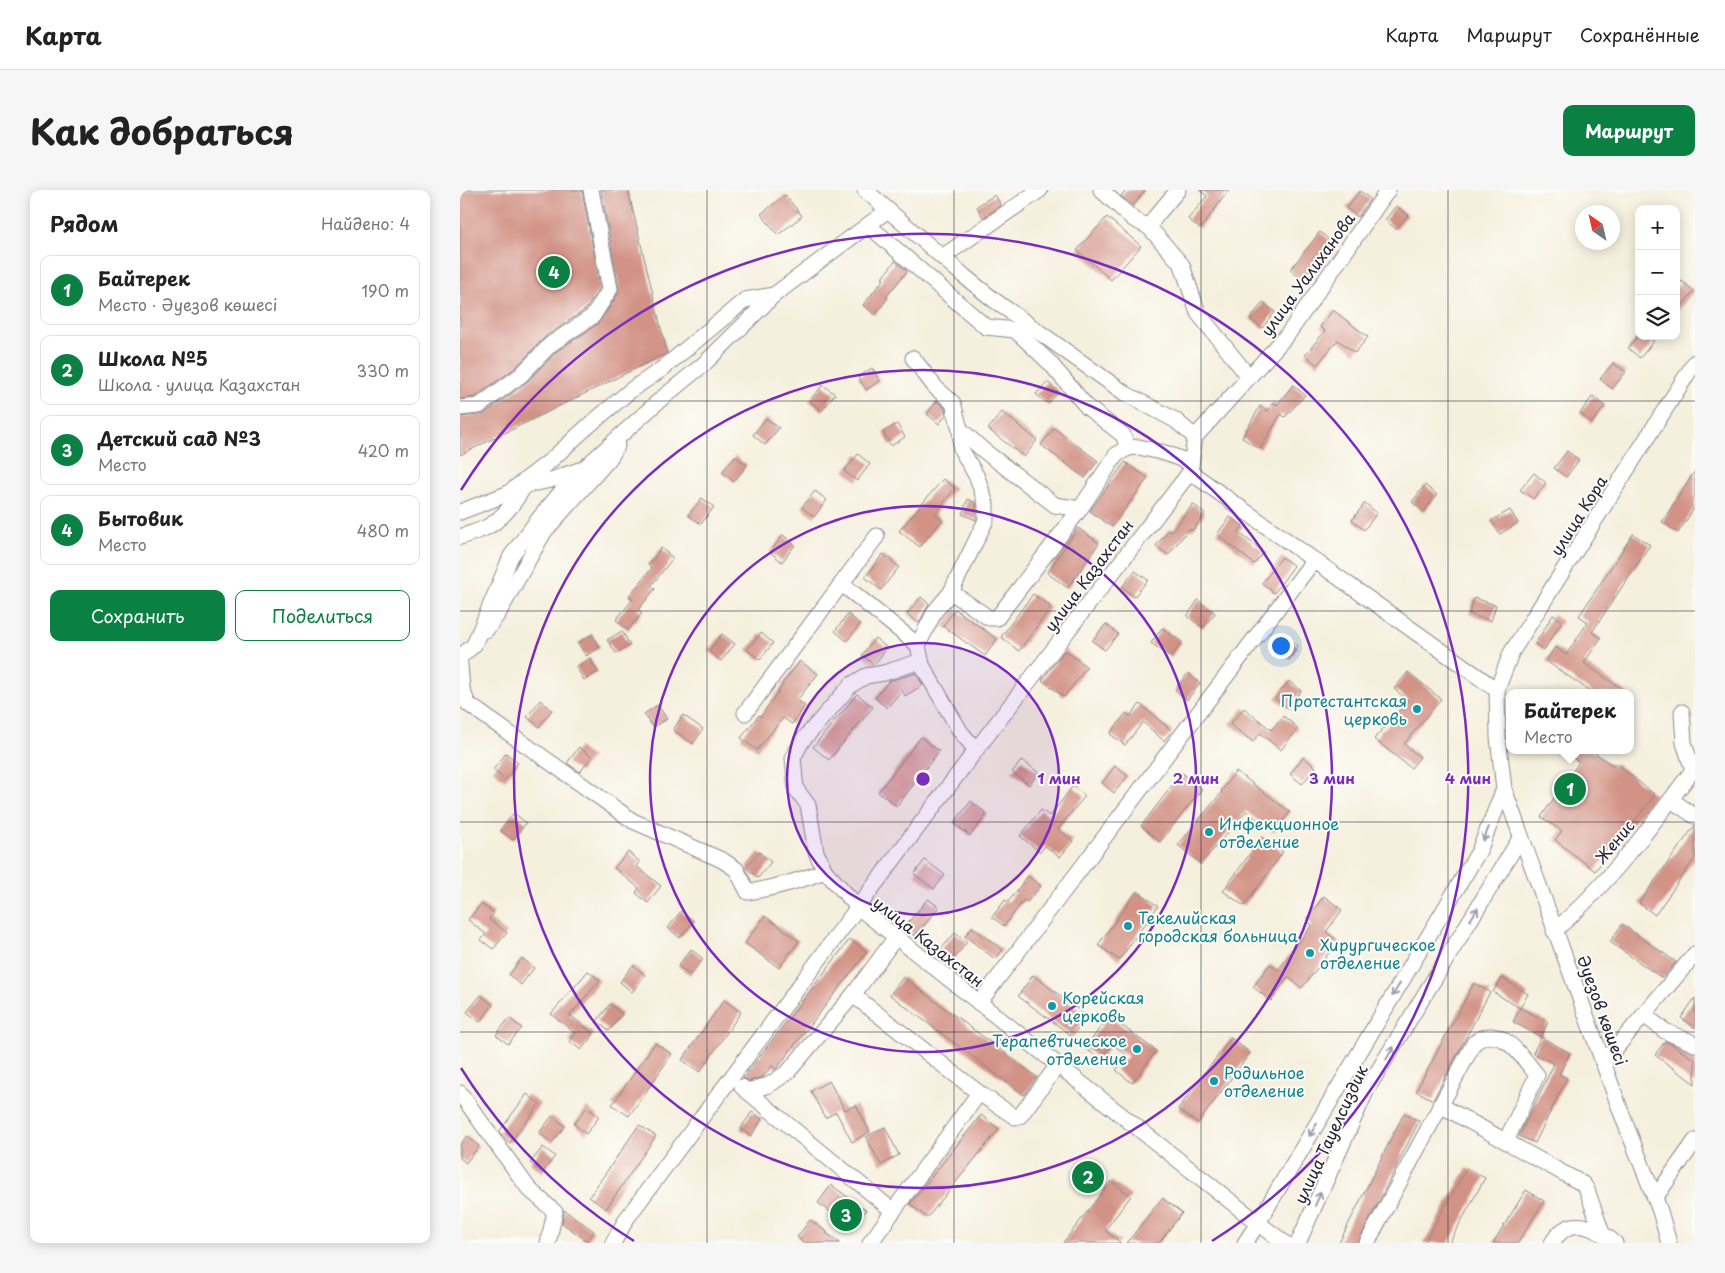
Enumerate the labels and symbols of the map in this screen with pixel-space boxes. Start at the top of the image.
north arrow [1575,205,1620,250]
street label: улица Уалиханова [1254,207,1360,341]
pin: 4 [538,253,570,291]
street label: улица Кора [1544,470,1612,560]
street label: улица Казахстан [1038,514,1138,636]
your location [1268,633,1294,659]
place label: Протестантская церковь [1281,688,1407,730]
marker: Протестантская церковь [1411,703,1423,715]
text: 1 мин [1037,766,1081,789]
text: 2 мин [1173,766,1220,789]
text: 3 мин [1309,766,1355,789]
text: 4 мин [1445,766,1491,789]
centre of rings [914,770,932,788]
pin: 1 [1554,770,1586,808]
place label: Инфекционное отделение [1219,811,1339,853]
street label: Женис [1589,814,1639,868]
marker: Инфекционное отделение [1203,826,1215,838]
one-way arrow [1481,826,1490,842]
street label: улица Казахстан [868,890,990,992]
place label: Текелийская городская больница [1138,905,1298,947]
one-way arrow [1470,908,1480,922]
marker: Текелийская городская больница [1122,920,1134,932]
place label: Хирургическое отделение [1320,932,1436,974]
marker: Хирургическое отделение [1304,947,1316,959]
street label: Әуезов көшесі [1572,952,1634,1068]
one-way arrow [1391,983,1401,997]
place label: Корейская церковь [1062,985,1144,1027]
marker: Корейская церковь [1046,1000,1058,1012]
place label: Терапевтическое отделение [992,1028,1127,1070]
marker: Терапевтическое отделение [1131,1043,1143,1055]
one-way arrow [1385,1046,1395,1060]
place label: Родильное отделение [1224,1060,1305,1102]
street label: улица Тауелсиздик [1287,1060,1373,1207]
marker: Родильное отделение [1208,1075,1220,1087]
one-way arrow [1308,1123,1318,1137]
pin: 2 [1072,1158,1104,1196]
one-way arrow [1314,1192,1323,1207]
pin: 3 [830,1196,862,1234]

